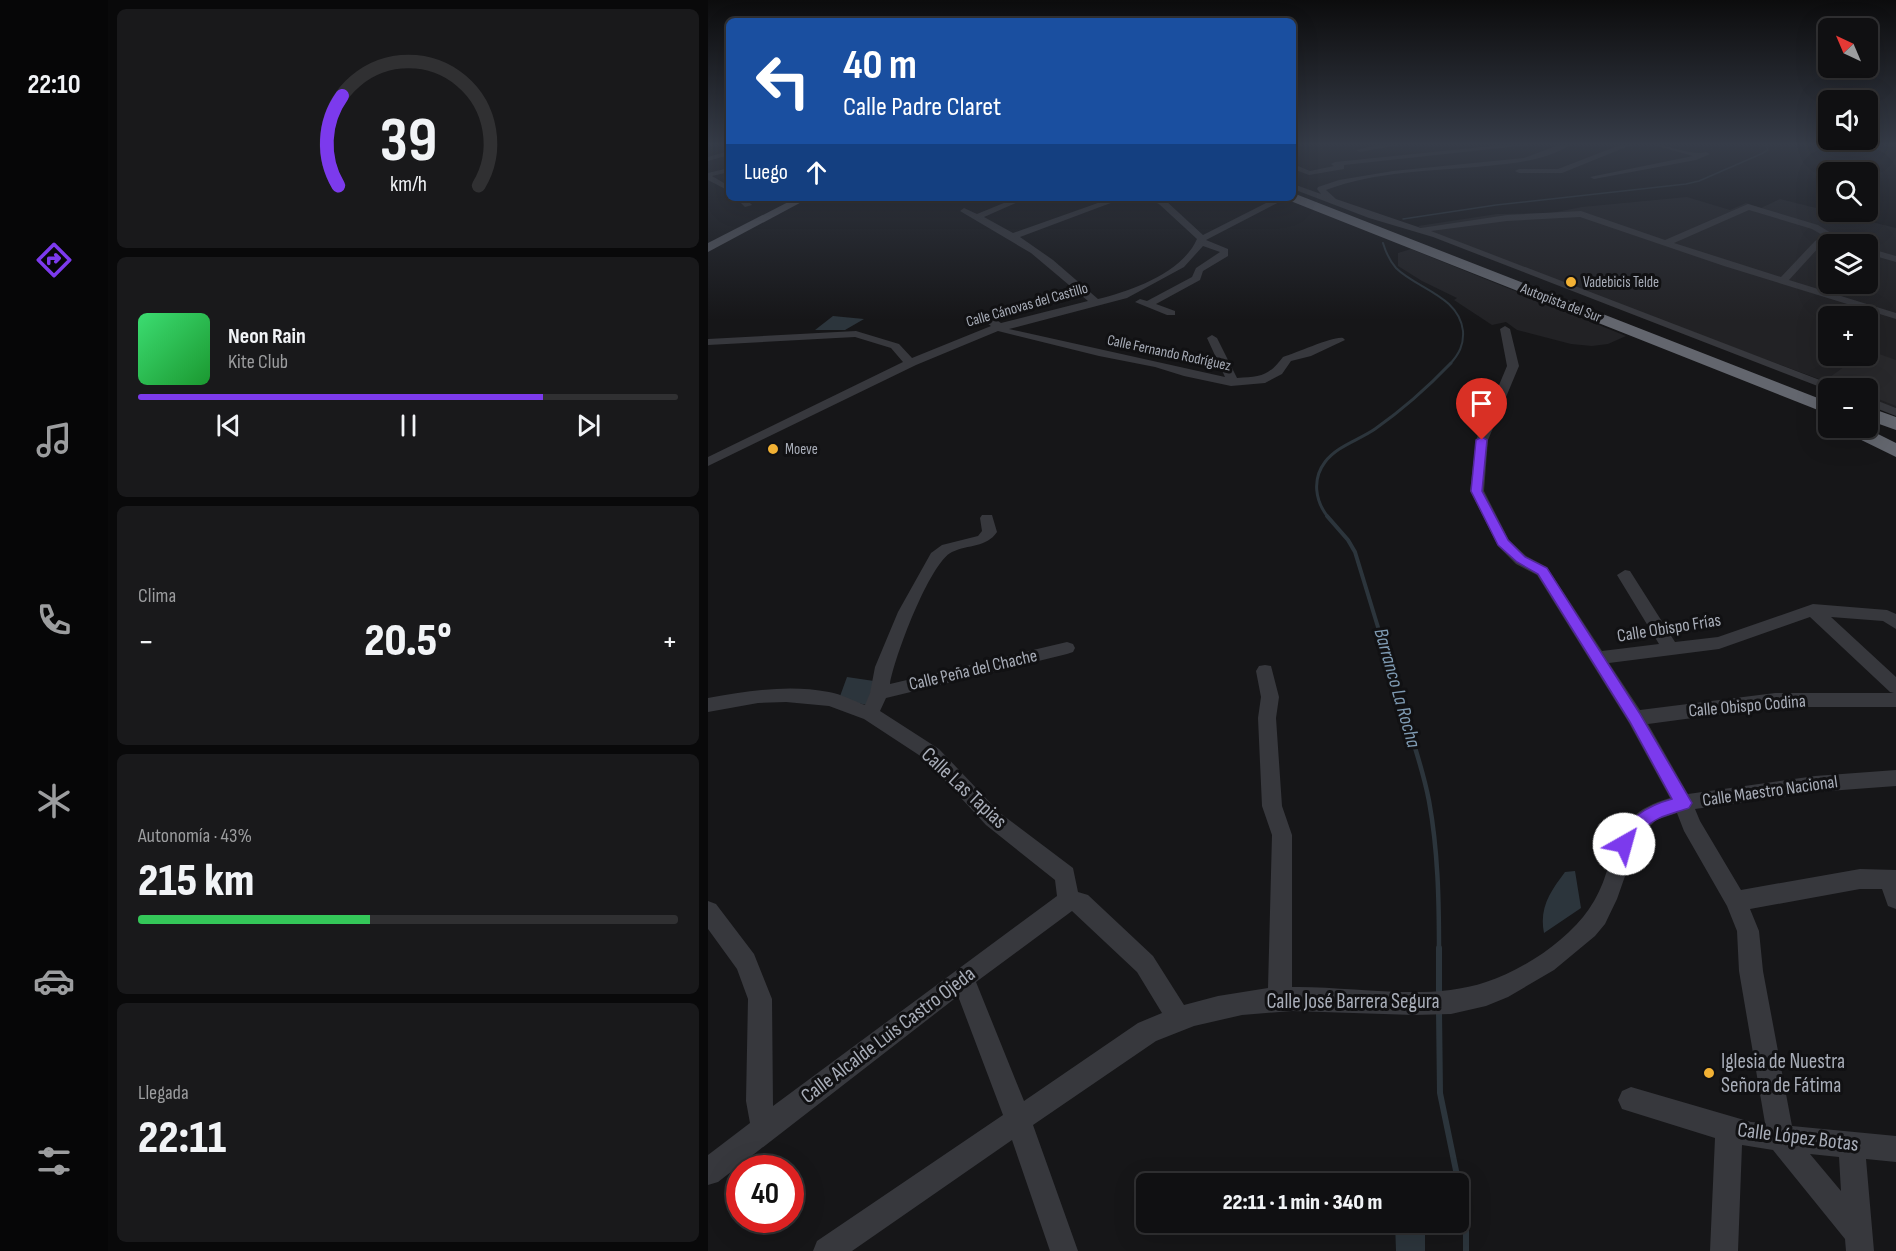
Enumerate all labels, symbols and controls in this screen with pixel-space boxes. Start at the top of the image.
north arrow [1818,18,1878,78]
map controls [1818,18,1878,438]
text: 40 m [843,40,917,91]
icon: left [744,42,822,120]
text: 22:10 [27,69,81,101]
button: sound [1818,90,1878,150]
text: Calle Padre Claret [843,91,1001,123]
text: 39 [379,104,437,179]
icon: ahead [800,156,833,189]
text: Luego [744,159,788,186]
button: search [1818,162,1878,222]
text: km/h [389,172,427,197]
button: layers [1818,234,1878,294]
icon: directions [33,239,75,281]
place label: Vadebicis Telde [1583,273,1659,292]
marker: Vadebicis Telde [1564,275,1578,289]
street label: Calle Cánovas del Castillo [964,278,1090,332]
street label: Autopista del Sur [1517,279,1605,327]
button: + [1818,306,1878,366]
text: Neon Rain [228,323,306,350]
street label: Calle Fernando Rodríguez [1105,331,1233,376]
text: Kite Club [228,350,288,374]
pin [1456,378,1507,440]
button: − [1818,378,1878,438]
icon: arrive [1465,387,1498,420]
icon: previous [212,409,245,442]
icon: pause [392,409,425,442]
icon: next [572,409,605,442]
icon: music [33,419,75,461]
place label: Moeve [785,440,818,459]
marker: Moeve [766,442,780,456]
text: Clima [138,584,176,608]
icon: phone [33,599,75,641]
street label: Calle Obispo Frías [1616,609,1722,647]
text: 20.5° [364,614,452,669]
text: − [138,622,154,662]
text: + [662,622,678,662]
water label: Barranco La Rocha [1369,626,1425,750]
street label: Calle Peña del Chache [907,645,1039,695]
street label: Calle Obispo Codina [1687,690,1807,722]
street label: Calle Las Tapias [916,742,1012,834]
street label: Calle Maestro Nacional [1701,771,1839,811]
icon: climate [33,780,75,822]
position arrow [1592,812,1656,876]
text: Autonomía · 43% [138,824,252,848]
text: 215 km [138,854,254,909]
icon: car [33,960,75,1002]
street label: Calle Alcalde Luis Castro Ojeda [796,961,980,1109]
street label: Calle José Barrera Segura [1267,989,1439,1014]
place label: Iglesia de Nuestra Señora de Fátima [1721,1049,1845,1098]
marker: Iglesia de Nuestra Señora de Fátima [1702,1066,1716,1080]
text: Llegada [138,1081,189,1105]
text: 22:11 [138,1111,226,1166]
street label: Calle López Botas [1736,1117,1860,1157]
icon: filters [33,1140,75,1182]
speed limit sign: 40 [726,1155,804,1233]
text: 22:11 · 1 min · 340 m [1223,1189,1382,1216]

